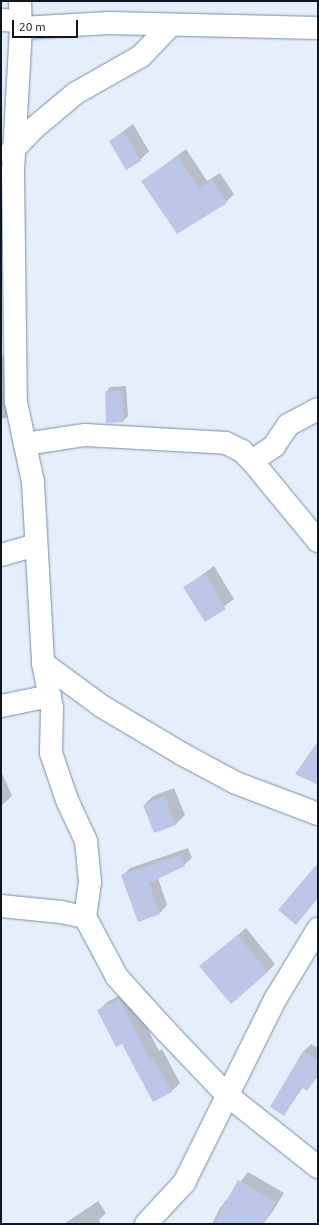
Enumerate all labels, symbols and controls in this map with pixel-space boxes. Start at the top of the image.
scale bar [14,12,80,38]
text: 20 m [19,20,46,33]

